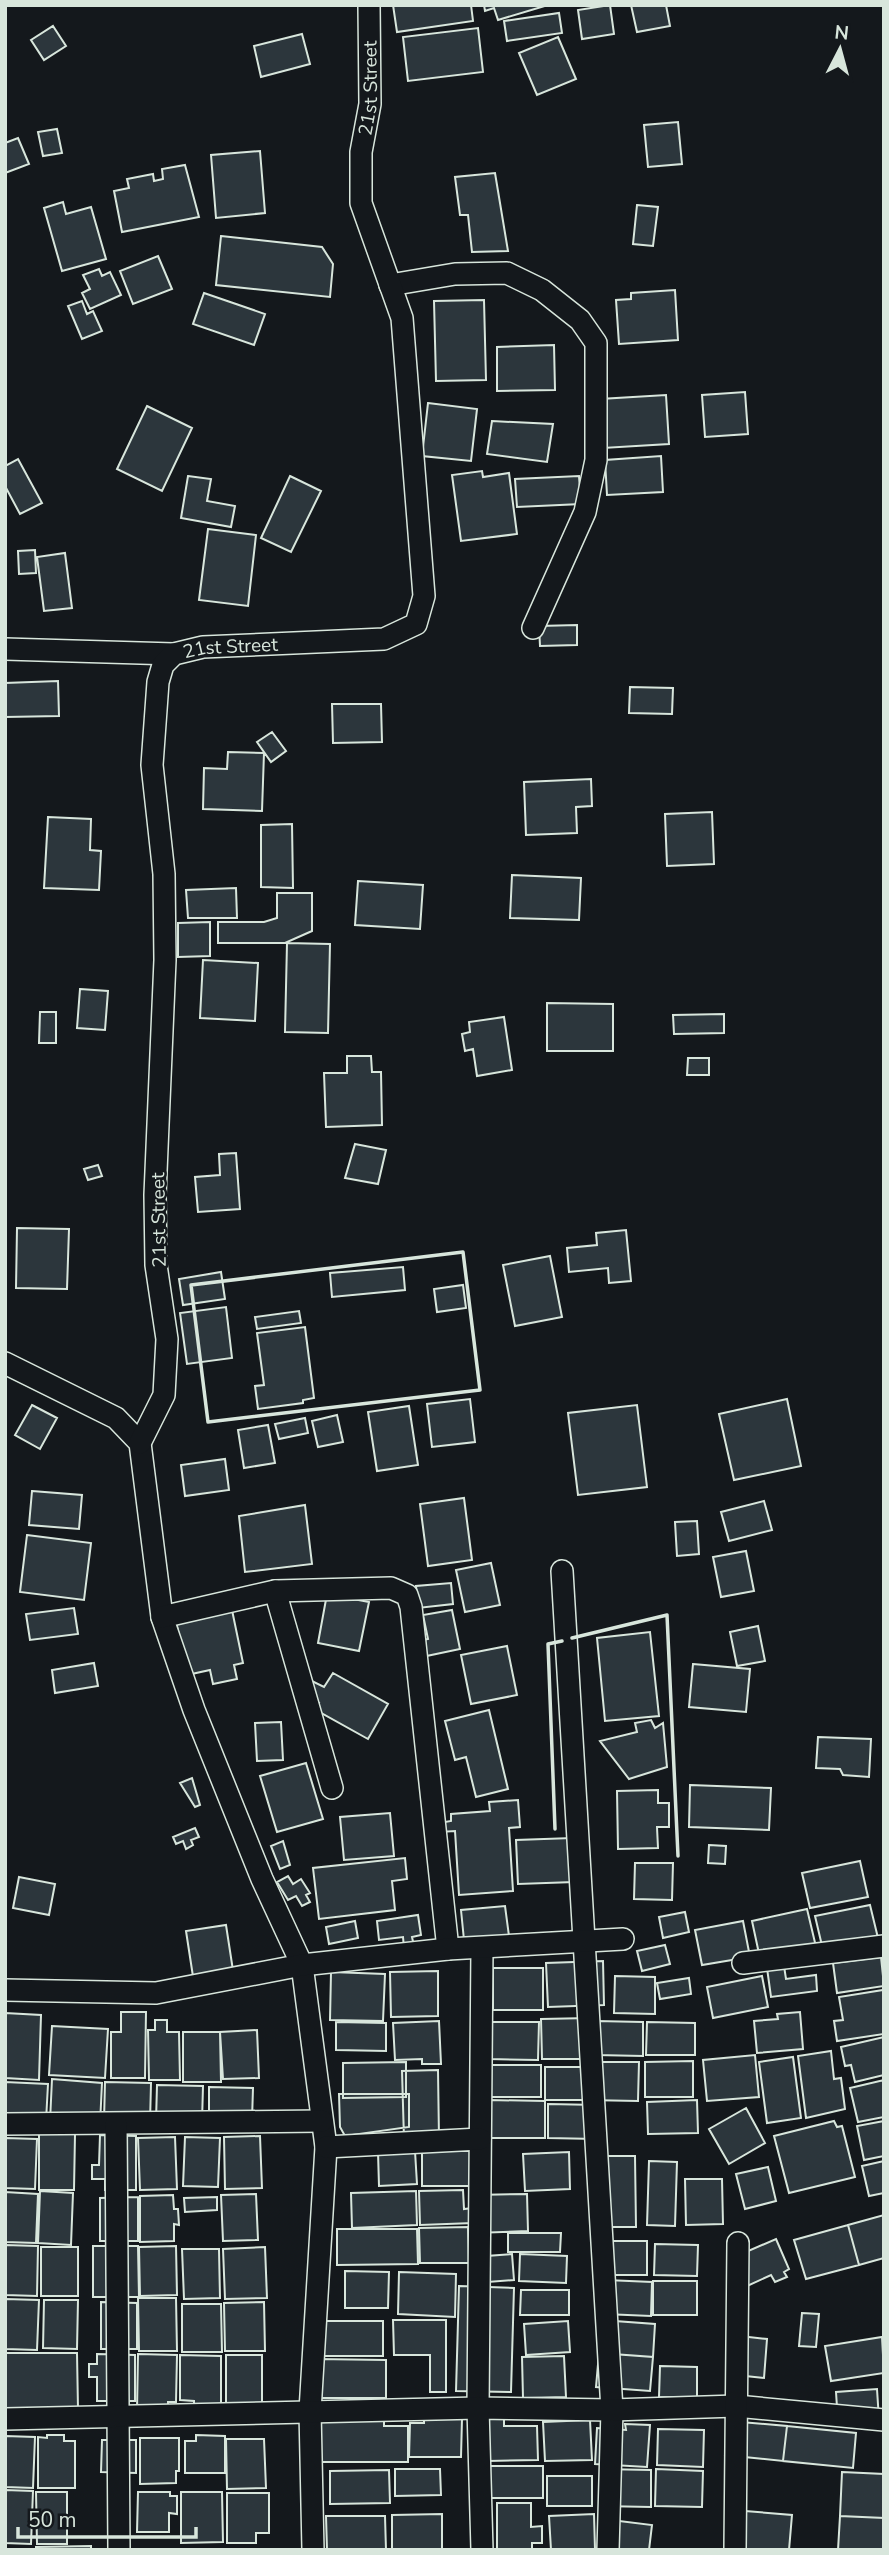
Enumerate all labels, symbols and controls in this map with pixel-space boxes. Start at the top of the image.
north arrow [805,14,875,84]
text: N [833,19,850,47]
street label: 21st Street [352,40,384,138]
street label: 21st Street [180,632,279,665]
street label: 21st Street [145,1172,173,1268]
scale bar [18,2496,196,2540]
text: 50 m [28,2506,77,2534]

